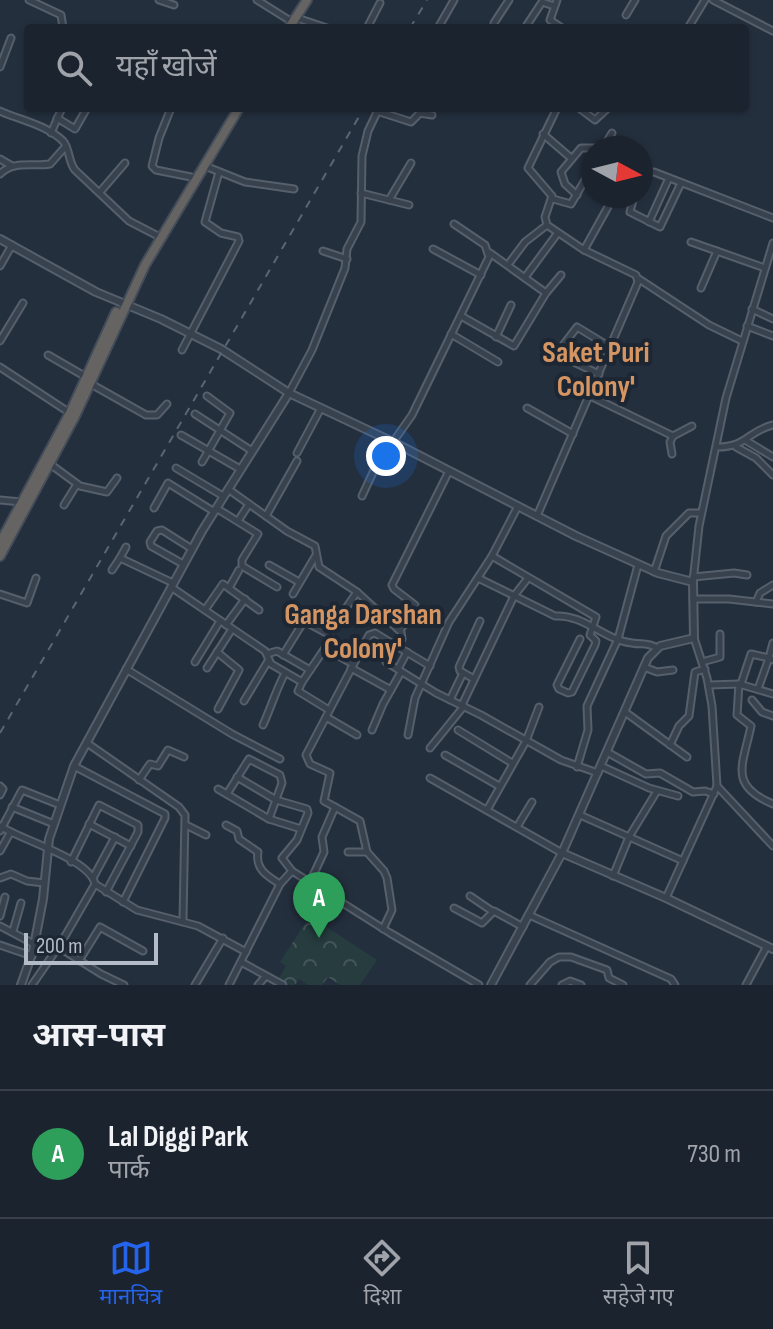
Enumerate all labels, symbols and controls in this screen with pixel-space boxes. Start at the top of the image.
search box [24,24,749,112]
icon: search [52,46,96,90]
text: यहाँ खोजें [116,49,216,85]
north arrow [581,136,653,208]
district label: Saket Puri Colony' [542,335,650,405]
your location [366,436,406,476]
district label: Ganga Darshan Colony' [284,597,442,667]
pin: A [293,872,345,938]
scale bar [24,929,158,965]
text: 200 m [36,933,82,960]
text: आस-पास [32,1015,165,1056]
text: Lal Diggi Park [108,1119,248,1155]
text: A [52,1139,64,1170]
text: 730 m [687,1139,741,1170]
text: पार्क [108,1155,149,1186]
tab: मानचित्र [99,1236,162,1313]
tab: दिशा [360,1236,404,1313]
tab: सहेजे गए [603,1236,674,1313]

